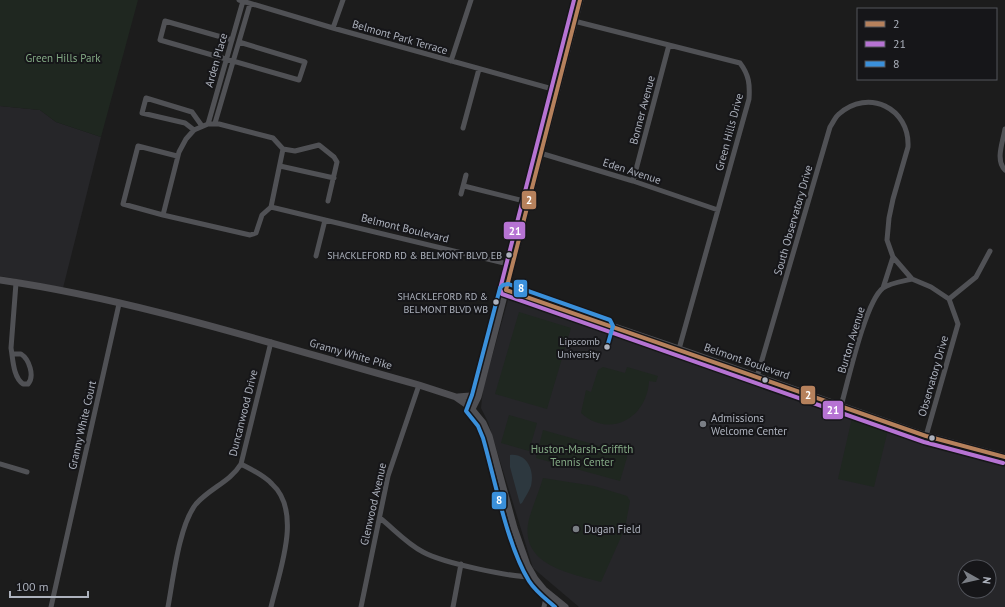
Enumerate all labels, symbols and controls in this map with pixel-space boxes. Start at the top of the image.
legend [857,8,997,80]
text: 2 [893,16,900,31]
street label: Belmont Park Terrace [351,17,450,57]
street label: Arden Place [202,31,231,89]
text: 21 [893,36,906,51]
park label: Green Hills Park [25,51,101,65]
text: 8 [893,56,900,71]
street label: Bonner Avenue [626,74,658,146]
street label: Green Hills Drive [712,91,746,172]
street label: Eden Avenue [601,155,663,187]
street label: South Observatory Drive [771,163,816,277]
line badge: 2 [521,190,537,210]
text: 2 [526,193,532,207]
street label: Belmont Boulevard [360,210,450,246]
line badge: 21 [503,221,526,240]
text: 21 [509,224,521,238]
place label: SHACKLEFORD RD & BELMONT BLVD EB [327,249,502,262]
marker: SHACKLEFORD RD & BELMONT BLVD EB [504,250,514,260]
line badge: 8 [513,279,528,298]
text: 8 [518,281,524,295]
place label: SHACKLEFORD RD & BELMONT BLVD WB [398,290,488,316]
marker: SHACKLEFORD RD & BELMONT BLVD WB [491,297,501,307]
street label: Burton Avenue [834,305,868,375]
street label: Observatory Drive [915,333,951,418]
street label: Granny White Pike [308,335,394,373]
place label: Lipscomb University [557,335,600,361]
street label: Belmont Boulevard [702,340,792,382]
marker: Lipscomb University [602,342,612,352]
street label: Duncanwood Drive [225,368,261,458]
unlabelled marker [760,375,770,385]
street label: Granny White Court [65,379,99,471]
line badge: 2 [800,385,816,405]
text: 2 [805,388,811,402]
line badge: 21 [822,400,844,420]
text: 21 [827,403,839,417]
place label: Admissions Welcome Center [711,411,787,438]
marker: Admissions Welcome Center [698,419,708,429]
unlabelled marker [927,433,937,443]
park label: Huston-Marsh-Griffith Tennis Center [531,442,633,469]
street label: Glenwood Avenue [357,461,389,547]
line badge: 8 [491,491,507,510]
text: 8 [496,493,502,507]
place label: Dugan Field [584,522,641,536]
marker: Dugan Field [571,524,581,534]
north arrow [957,559,997,599]
scale bar [10,573,88,599]
text: N [979,576,994,585]
text: 100 m [16,579,49,594]

